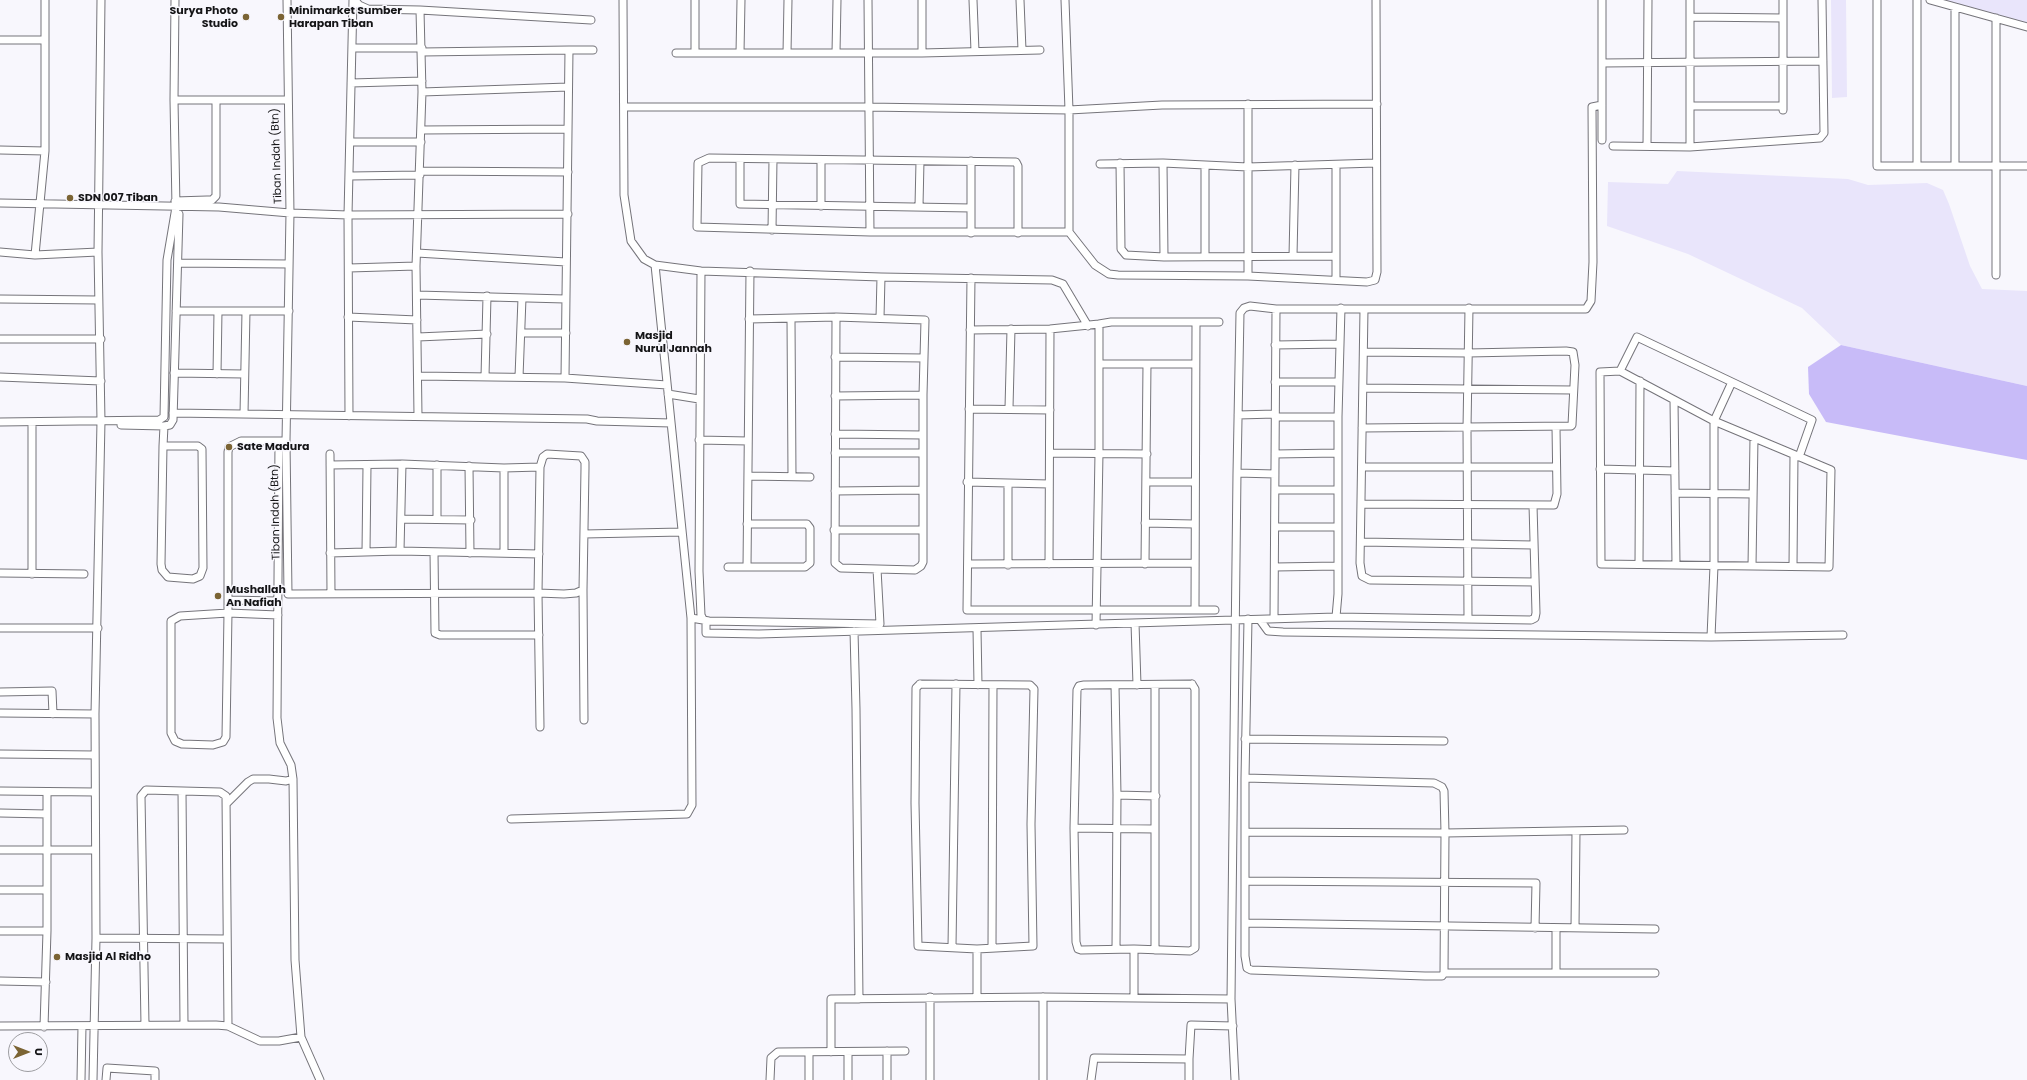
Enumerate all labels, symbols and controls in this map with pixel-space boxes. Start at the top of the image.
place label: Surya Photo Studio [170,4,238,30]
place label: Minimarket Sumber Harapan Tiban [289,4,402,30]
marker: Surya Photo Studio [241,12,251,22]
marker: Minimarket Sumber Harapan Tiban [276,12,286,22]
street label: Tiban Indah (Btn) [269,108,285,204]
place label: SDN 007 Tiban [78,191,158,205]
marker: SDN 007 Tiban [65,193,75,203]
place label: Masjid Nurul Jannah [635,329,712,355]
marker: Masjid Nurul Jannah [622,337,632,347]
place label: Sate Madura [237,440,309,454]
marker: Sate Madura [224,442,234,452]
street label: Tiban Indah (Btn) [269,464,283,560]
place label: Mushallah An Nafiah [226,583,286,609]
marker: Mushallah An Nafiah [213,591,223,601]
place label: Masjid Al Ridho [65,950,151,964]
marker: Masjid Al Ridho [52,952,62,962]
north arrow [8,1032,48,1072]
text: U [31,1048,47,1056]

